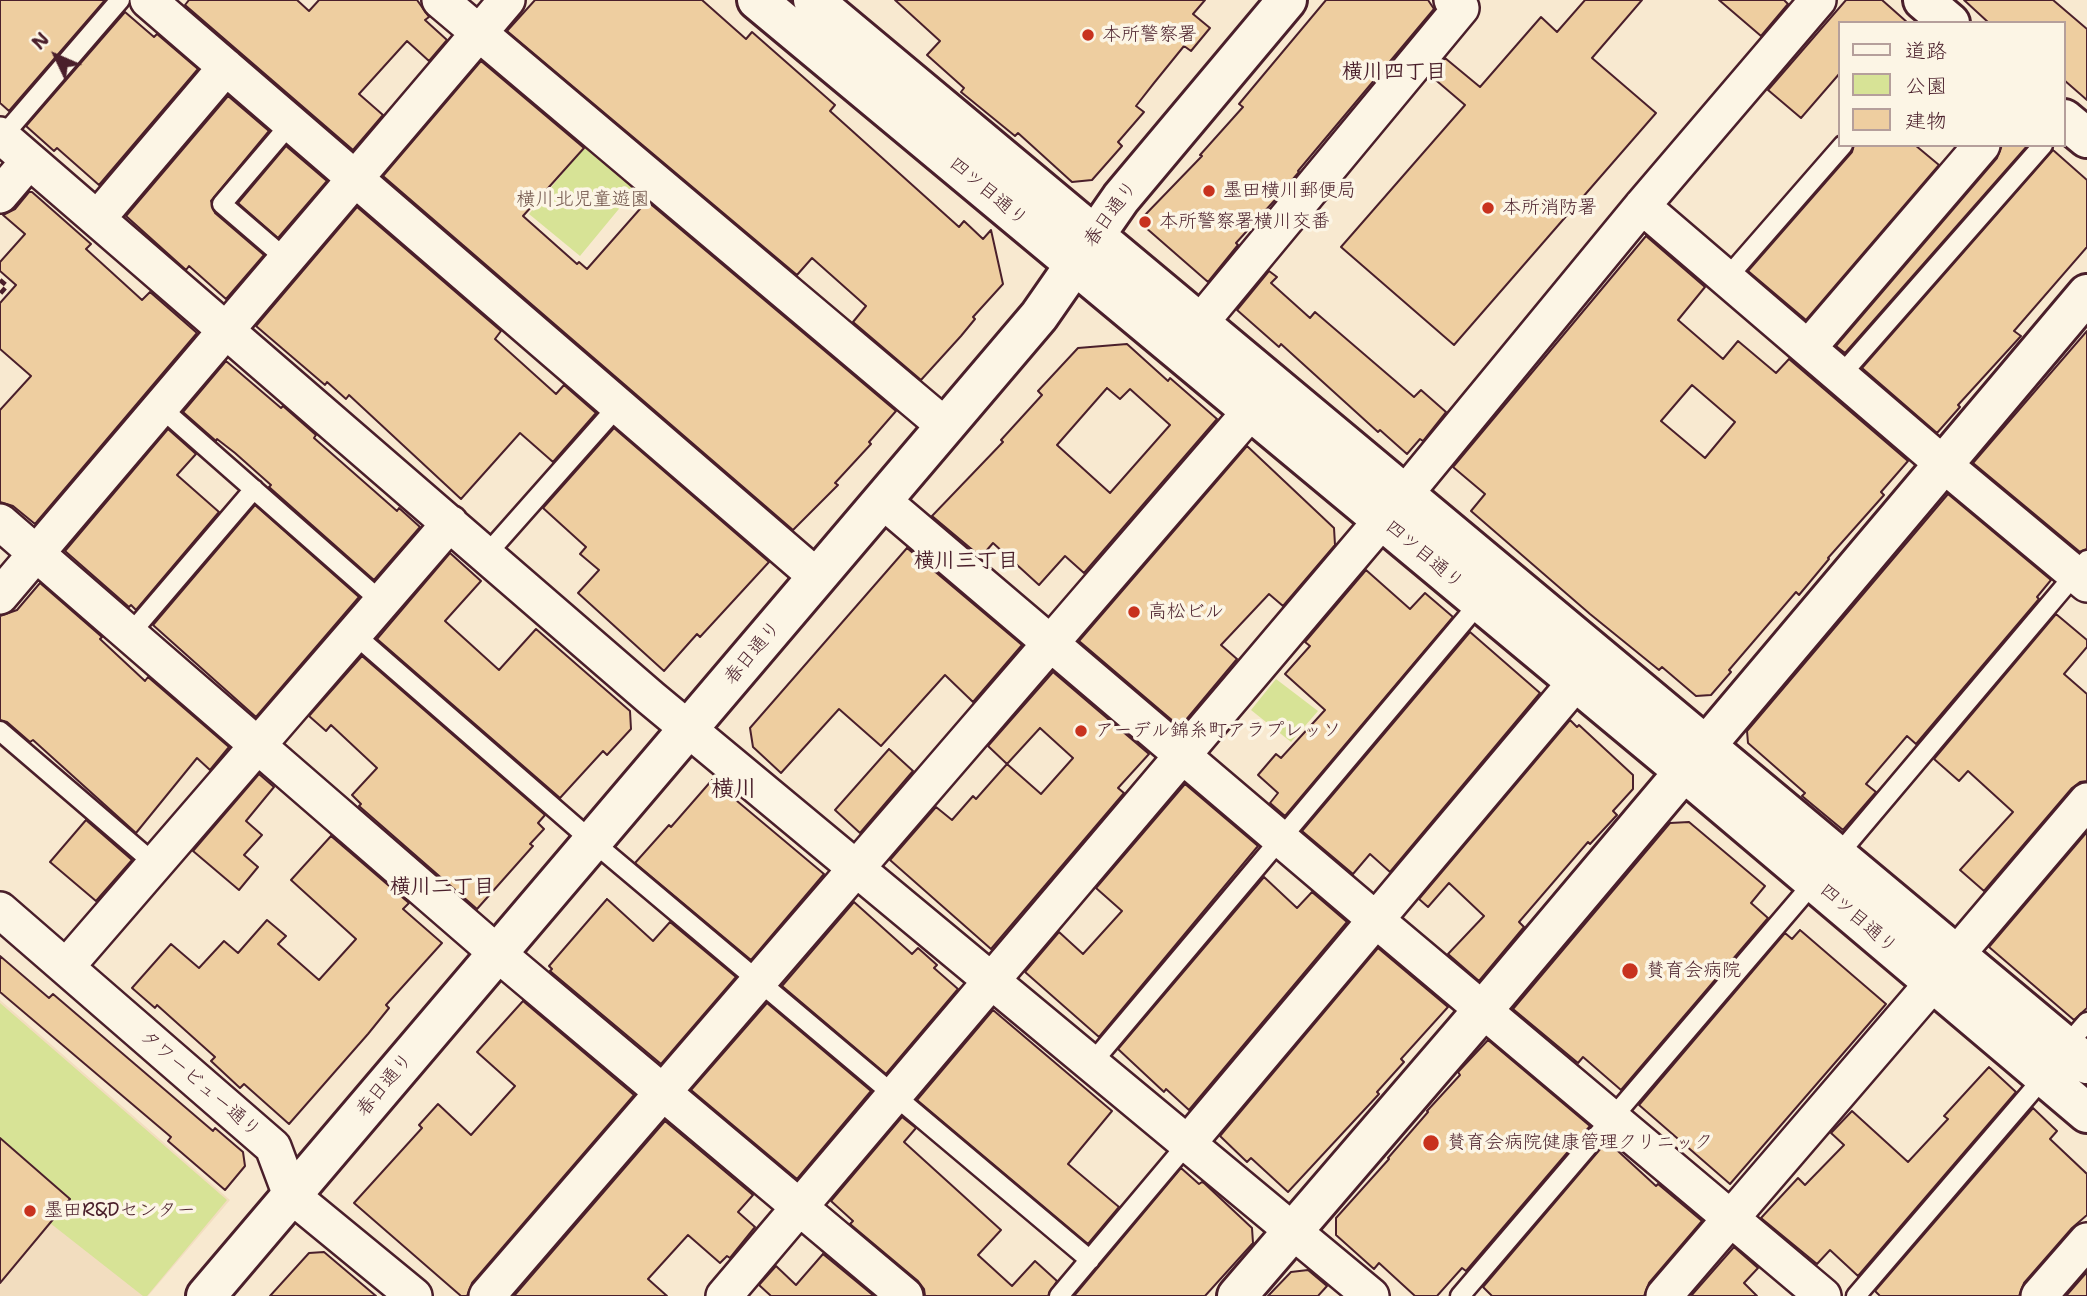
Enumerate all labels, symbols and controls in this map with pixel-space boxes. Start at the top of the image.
north arrow [21,21,91,91]
legend [1839,21,2066,147]
place label: 本所警察署 [1102,24,1197,46]
text: N [26,27,55,55]
marker: 本所警察署 [1080,27,1096,43]
text: 道路 [1905,37,1947,65]
district label: 横川四丁目 [1342,60,1446,86]
text: 公園 [1905,72,1947,100]
text: 建物 [1905,107,1947,135]
street label: 四ツ目通り [944,153,1032,231]
street label: 春日通り [1079,177,1143,251]
place label: 墨田横川郵便局 [1223,180,1356,202]
marker: 墨田横川郵便局 [1201,183,1217,199]
park label: 横川北児童遊園 [517,189,649,211]
place label: 本所消防署 [1502,197,1597,219]
marker: 本所消防署 [1480,200,1496,216]
place label: 本所警察署横川交番 [1159,211,1330,233]
marker: 本所警察署横川交番 [1137,214,1153,230]
street label: 四ツ目通り [1380,516,1468,594]
district label: 横川三丁目 [914,549,1018,575]
place label: 高松ビル [1148,601,1224,623]
marker: 高松ビル [1126,604,1142,620]
street label: 春日通り [720,617,786,689]
place label: アーデル錦糸町アラプレッソ [1095,720,1341,742]
marker: アーデル錦糸町アラプレッソ [1073,723,1089,739]
district label: 横川 [711,776,757,804]
district label: 横川二丁目 [390,875,494,901]
street label: 四ツ目通り [1815,879,1901,959]
place label: 賛育会病院 [1646,960,1741,982]
marker: 賛育会病院 [1620,961,1640,981]
street label: タワービュー通り [135,1026,265,1142]
street label: 春日通り [352,1049,418,1121]
place label: 賛育会病院健康管理クリニック [1447,1132,1713,1154]
marker: 賛育会病院健康管理クリニック [1421,1133,1441,1153]
place label: 墨田R&Dセンター [44,1200,195,1222]
marker: 墨田R&Dセンター [22,1203,38,1219]

